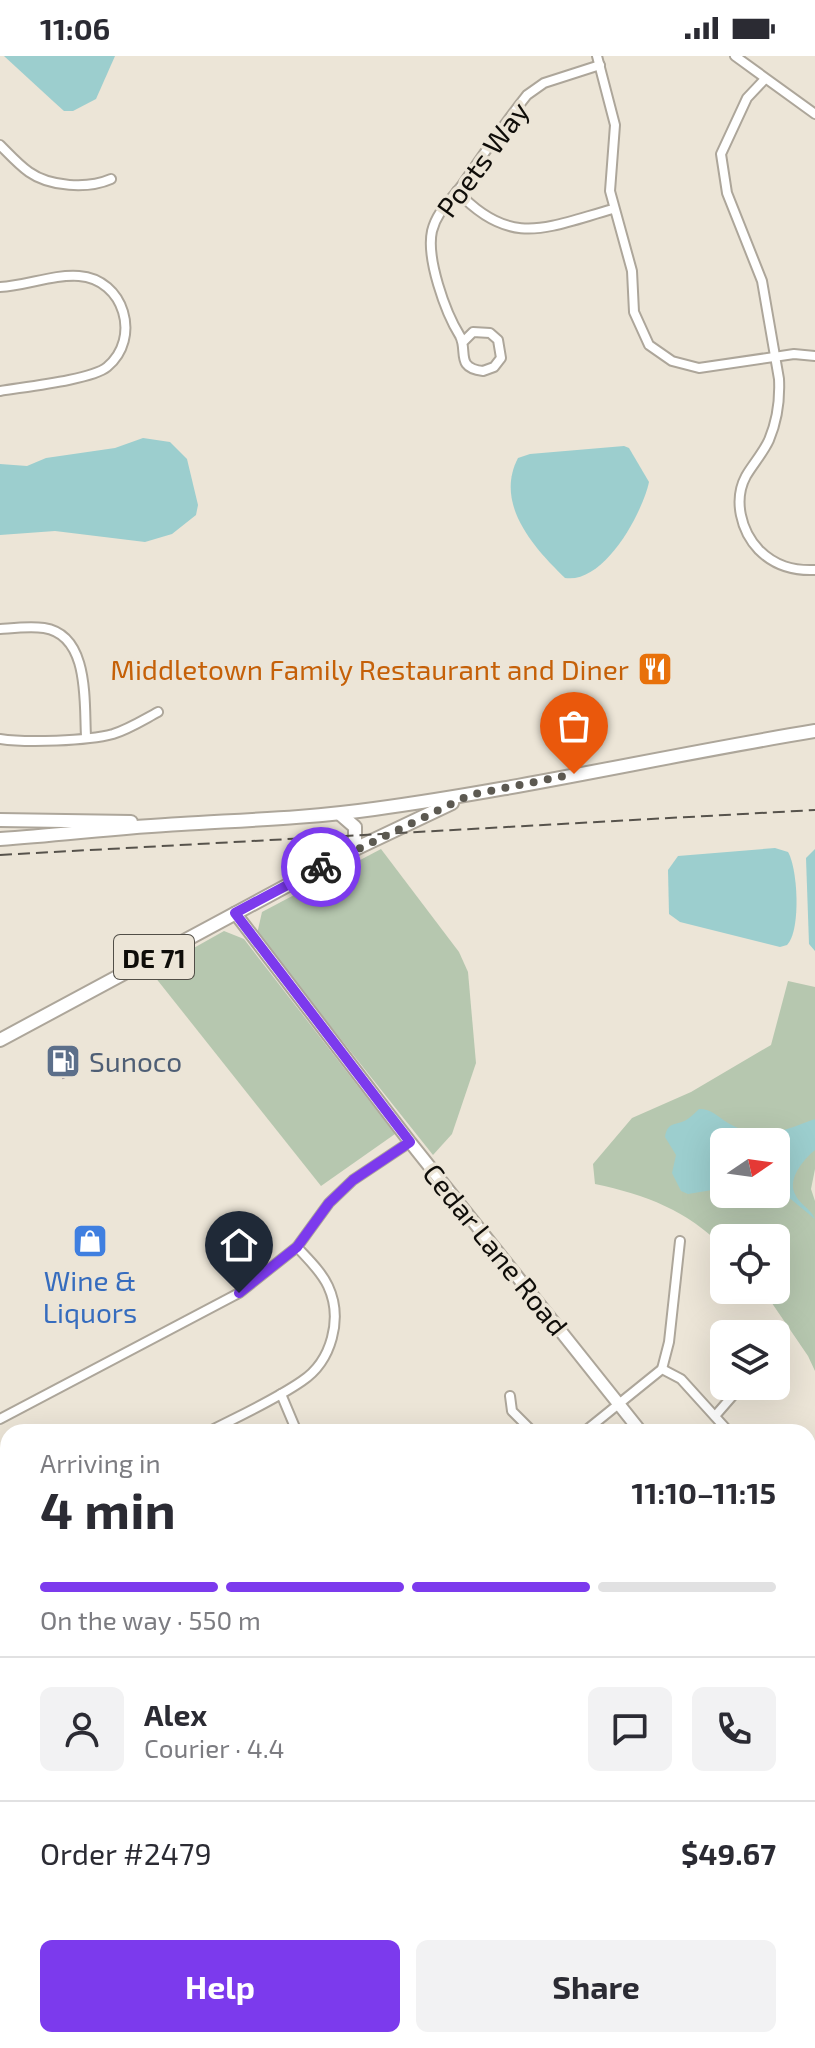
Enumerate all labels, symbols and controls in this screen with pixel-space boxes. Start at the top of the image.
text: 11:06 [40,10,110,46]
street label: Poets Way [429,94,535,223]
restaurant icon: Middletown Family Restaurant and Diner [636,650,674,688]
place label: Middletown Family Restaurant and Diner [110,652,629,686]
pin [540,692,608,774]
icon: bag [552,704,596,748]
courier [281,827,361,907]
icon: bike [299,845,343,889]
road number: DE 71 [114,935,194,979]
fuel station icon: Sunoco [44,1042,82,1080]
place label: Sunoco [89,1044,182,1078]
north arrow [710,1128,790,1208]
map controls [710,1128,790,1400]
street label: Cedar Lane Road [416,1156,576,1342]
pin [205,1211,273,1293]
shop icon: Wine & Liquors [71,1222,109,1260]
icon: home [217,1223,261,1267]
button: locate [710,1224,790,1304]
place label: Wine & Liquors [43,1263,137,1329]
button: layers [710,1320,790,1400]
text: Arriving in [40,1447,161,1478]
text: 11:10–11:15 [631,1474,776,1510]
text: 4 min [40,1477,176,1539]
text: On the way · 550 m [40,1604,261,1635]
button: person [40,1687,124,1771]
button: chat [588,1687,672,1771]
button: phone [692,1687,776,1771]
text: Alex [144,1696,207,1732]
text: Courier · 4.4 [144,1732,285,1763]
text: Order #2479 [40,1835,212,1871]
text: $49.67 [681,1835,776,1871]
button: Help [40,1940,400,2032]
button: Share [416,1940,776,2032]

